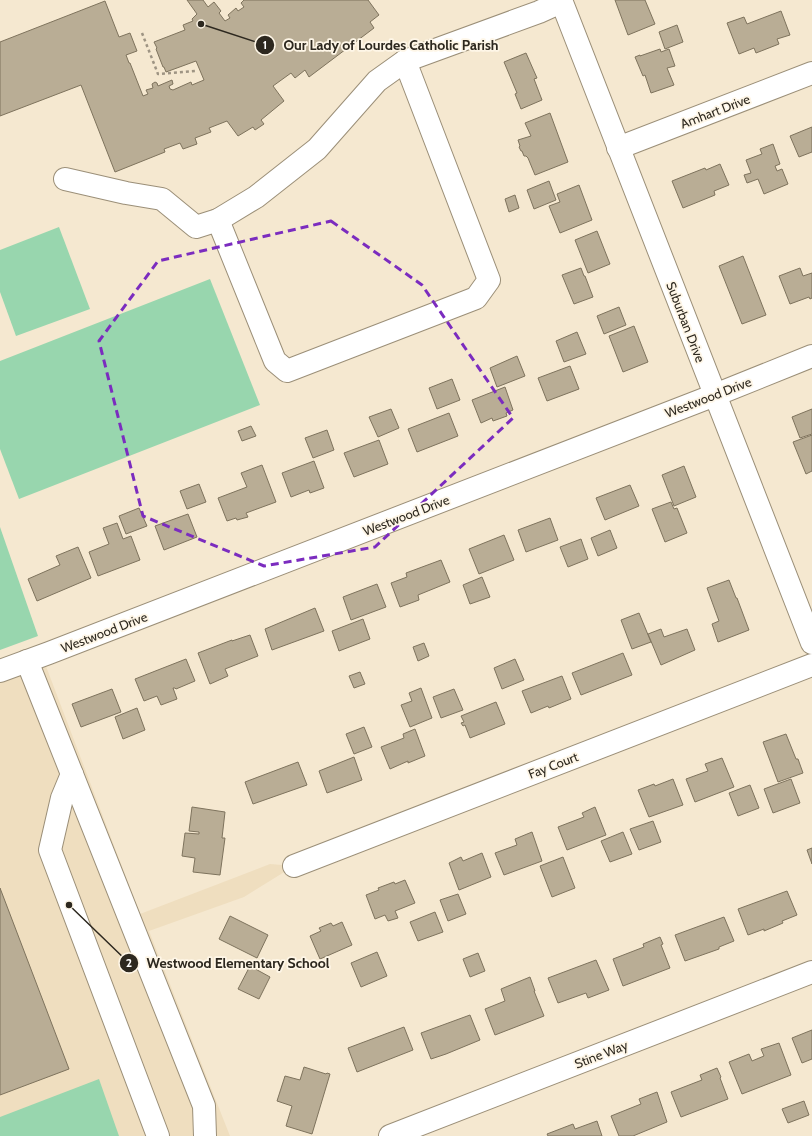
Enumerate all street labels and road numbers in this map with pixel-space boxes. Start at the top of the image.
street label: Amhart Drive [678,90,752,132]
street label: Suburban Drive [663,279,709,365]
street label: Westwood Drive [663,373,754,421]
street label: Westwood Drive [361,491,452,539]
street label: Westwood Drive [59,608,150,656]
street label: Fay Court [526,748,581,782]
street label: Stine Way [572,1036,630,1071]

